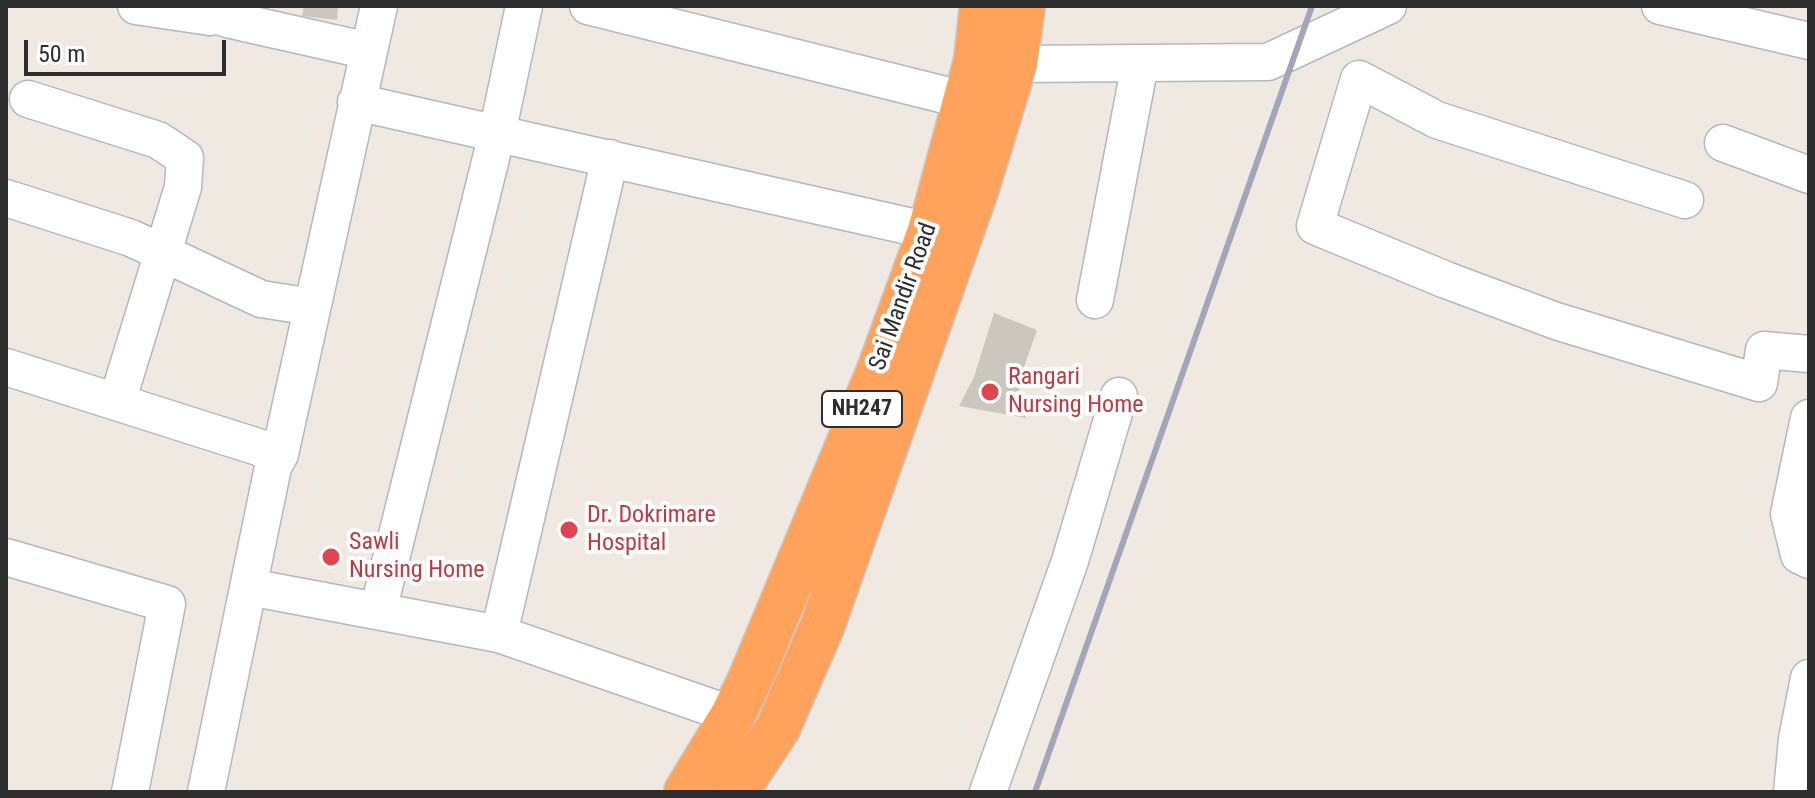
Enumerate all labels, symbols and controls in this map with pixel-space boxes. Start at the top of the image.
scale bar [28,24,230,74]
text: 50 m [38,40,85,68]
street label: Sai Mandir Road [864,219,944,375]
place label: Rangari Nursing Home [1008,364,1143,420]
marker: Rangari Nursing Home [979,381,1001,403]
road number: NH247 [822,391,902,427]
place label: Dr. Dokrimare Hospital [587,502,716,558]
marker: Dr. Dokrimare Hospital [558,519,580,541]
place label: Sawli Nursing Home [349,529,484,585]
marker: Sawli Nursing Home [320,546,342,568]

